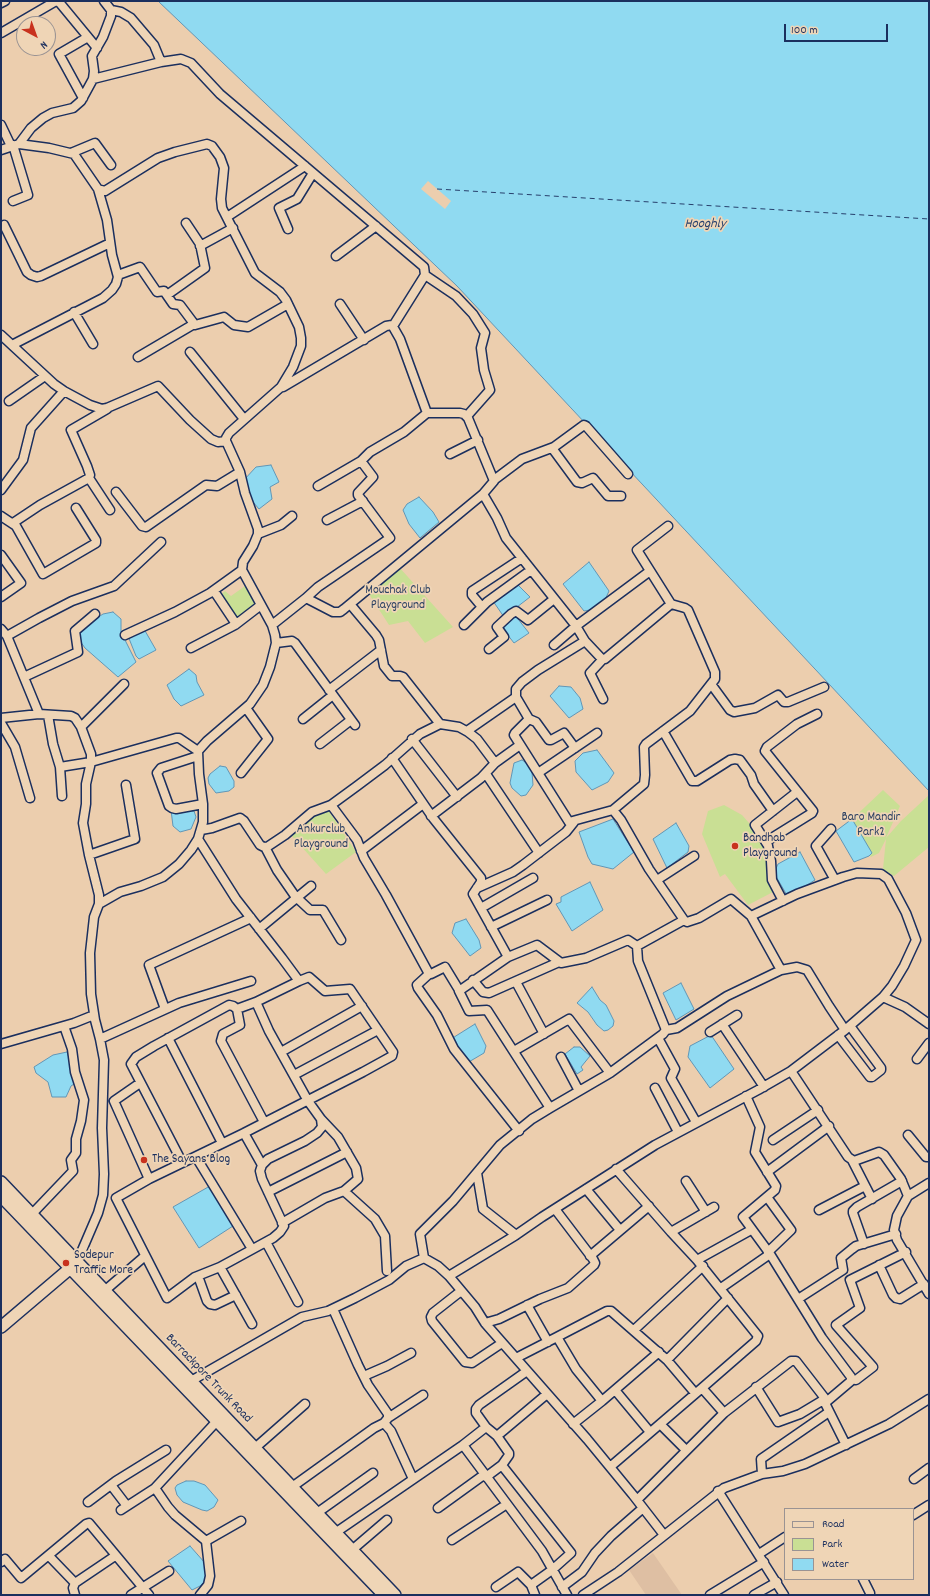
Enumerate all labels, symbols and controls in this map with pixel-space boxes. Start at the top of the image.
north arrow [16,16,56,56]
scale bar [786,16,890,42]
text: 100 m [791,22,818,39]
text: N [36,36,51,52]
water label: Hooghly [684,217,726,233]
park label: Mouchak Club Playground [365,583,431,614]
park label: Baro Mandir Park2 [842,810,900,841]
park label: Ankurclub Playground [294,822,348,853]
place label: Bandhab Playground [743,831,797,862]
marker: Bandhab Playground [730,841,740,851]
place label: The Sayans Blog [152,1152,230,1168]
marker: The Sayans Blog [139,1155,149,1165]
place label: Sodepur Traffic More [74,1248,133,1279]
marker: Sodepur Traffic More [61,1258,71,1268]
street label: Barrackpore Trunk Road [161,1331,255,1427]
legend [784,1508,914,1580]
text: Road [822,1516,844,1533]
text: Park [822,1536,842,1553]
text: Water [822,1556,849,1573]

